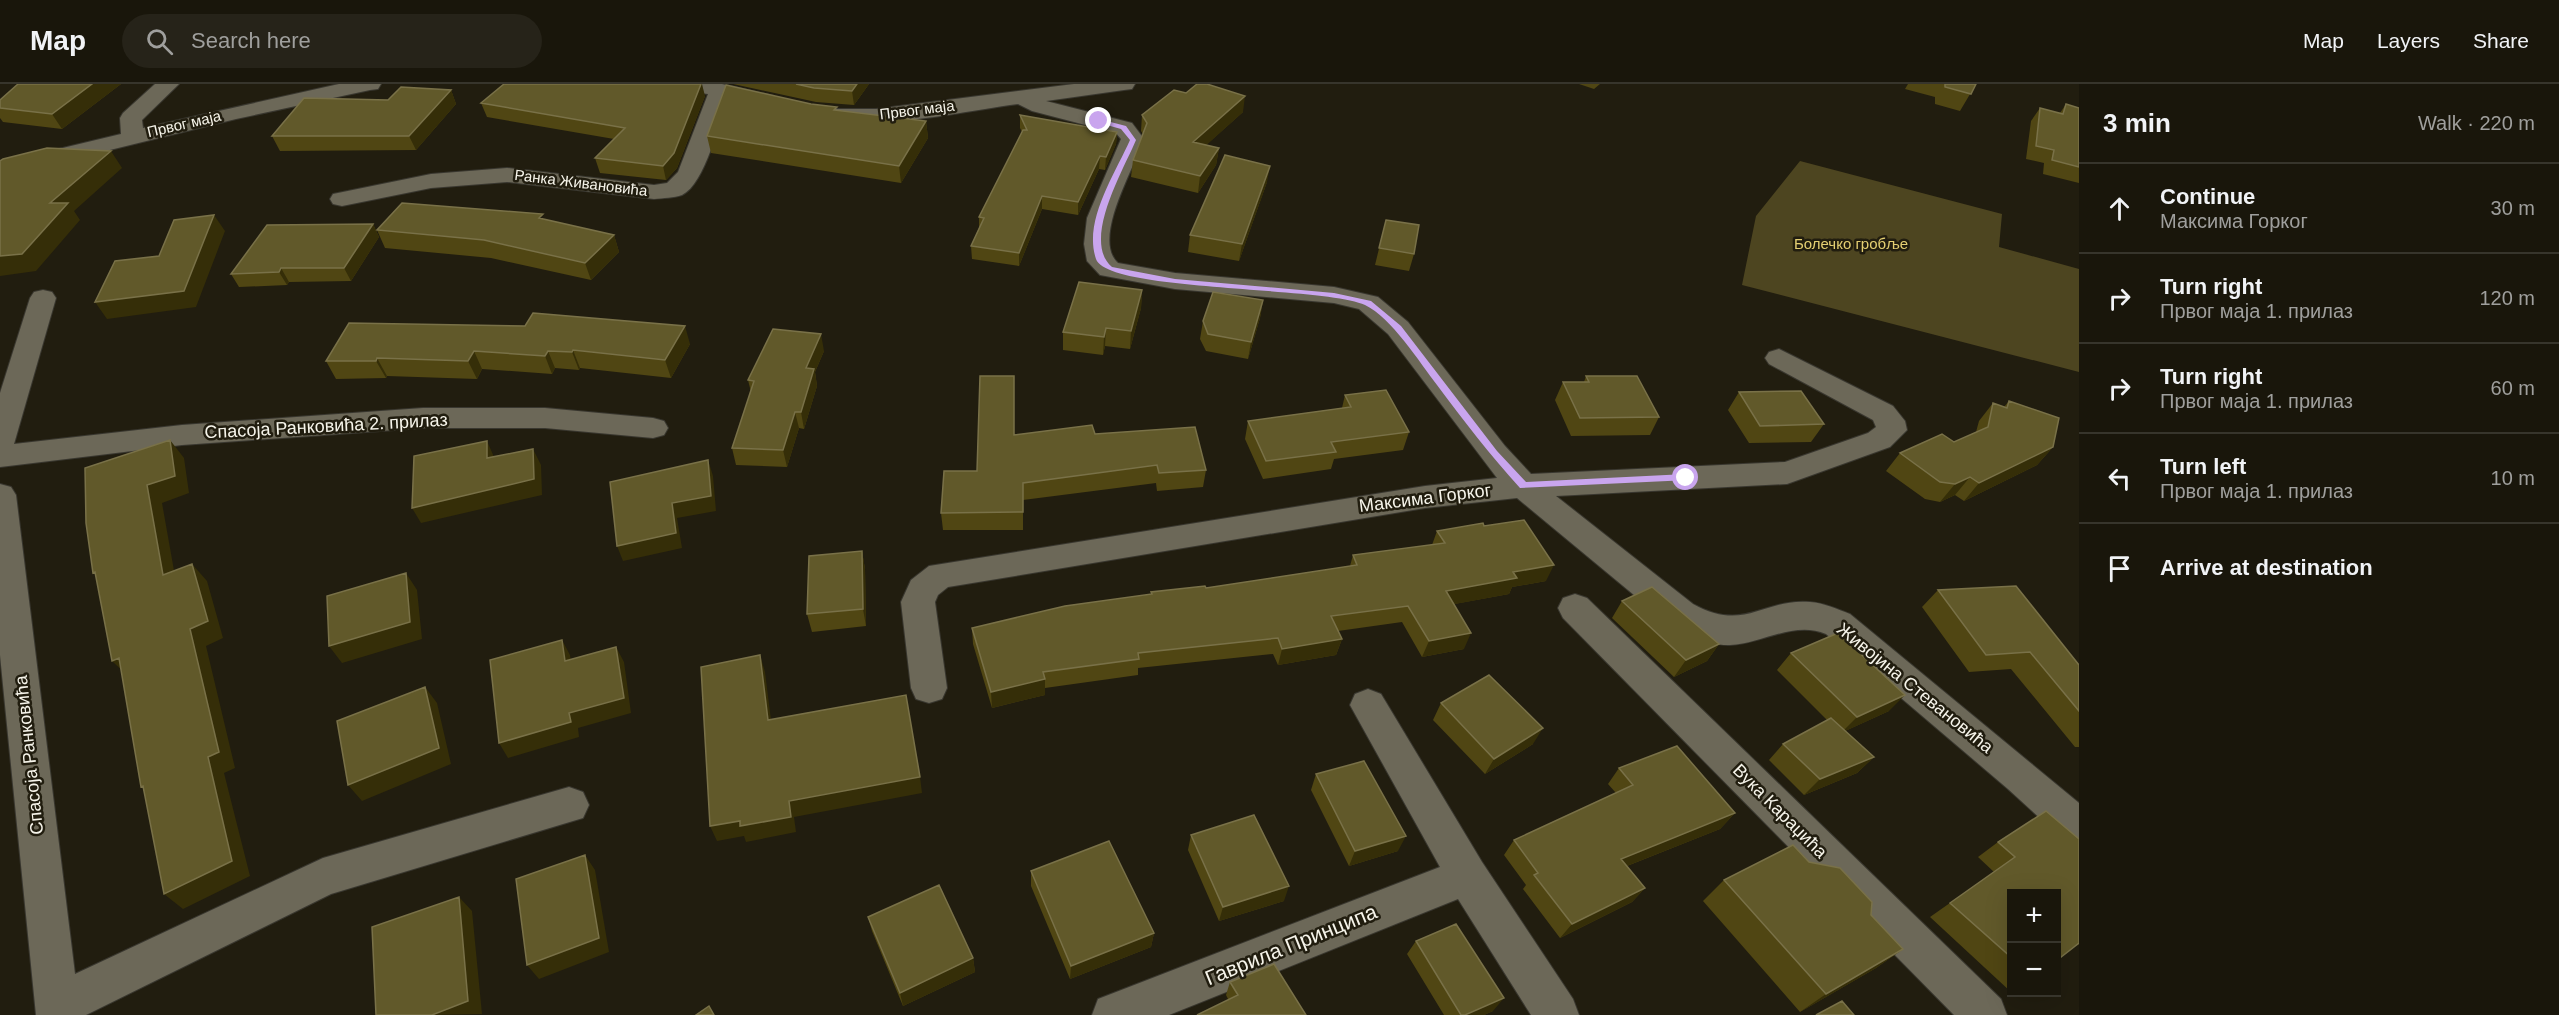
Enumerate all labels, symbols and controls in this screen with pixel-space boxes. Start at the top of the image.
search box [122,14,542,68]
text: Map [30,25,86,56]
icon: search [143,25,176,58]
text: Search here [191,28,311,53]
text: Map [2303,29,2344,52]
text: Layers [2377,29,2440,52]
text: Share [2473,29,2529,52]
street label: Првог маја [879,96,956,123]
street label: Првог маја [145,107,223,140]
route end [1085,107,1111,133]
text: 3 min [2103,108,2171,138]
text: Walk · 220 m [2418,112,2535,134]
street label: Ранка Живановића [514,166,649,199]
text: Continue [2160,184,2255,209]
icon: ahead [2103,192,2136,225]
text: 30 m [2491,197,2535,219]
text: Максима Горког [2160,210,2308,232]
park label: Болечко гробље [1794,235,1908,252]
text: Turn right [2160,274,2262,299]
icon: right [2103,282,2136,315]
text: 120 m [2479,287,2535,309]
text: Првог маја 1. прилаз [2160,300,2353,322]
text: Turn right [2160,364,2262,389]
icon: right [2103,372,2136,405]
text: 60 m [2491,377,2535,399]
text: Првог маја 1. прилаз [2160,390,2353,412]
street label: Спасоја Ранковића 2. прилаз [204,410,448,442]
text: Turn left [2160,454,2246,479]
icon: left [2103,462,2136,495]
route start [1672,464,1698,490]
text: 10 m [2491,467,2535,489]
street label: Максима Горког [1358,480,1493,516]
text: Првог маја 1. прилаз [2160,480,2353,502]
icon: arrive [2103,552,2136,585]
text: Arrive at destination [2160,555,2373,580]
street label: Живојина Стевановића [1833,619,1998,758]
street label: Спасоја Ранковића [11,673,47,836]
street label: Вука Караџића [1729,760,1832,863]
map controls [2007,889,2061,997]
button: + [2007,889,2061,943]
street label: Гаврила Принципа [1202,899,1380,989]
button: − [2007,943,2061,997]

